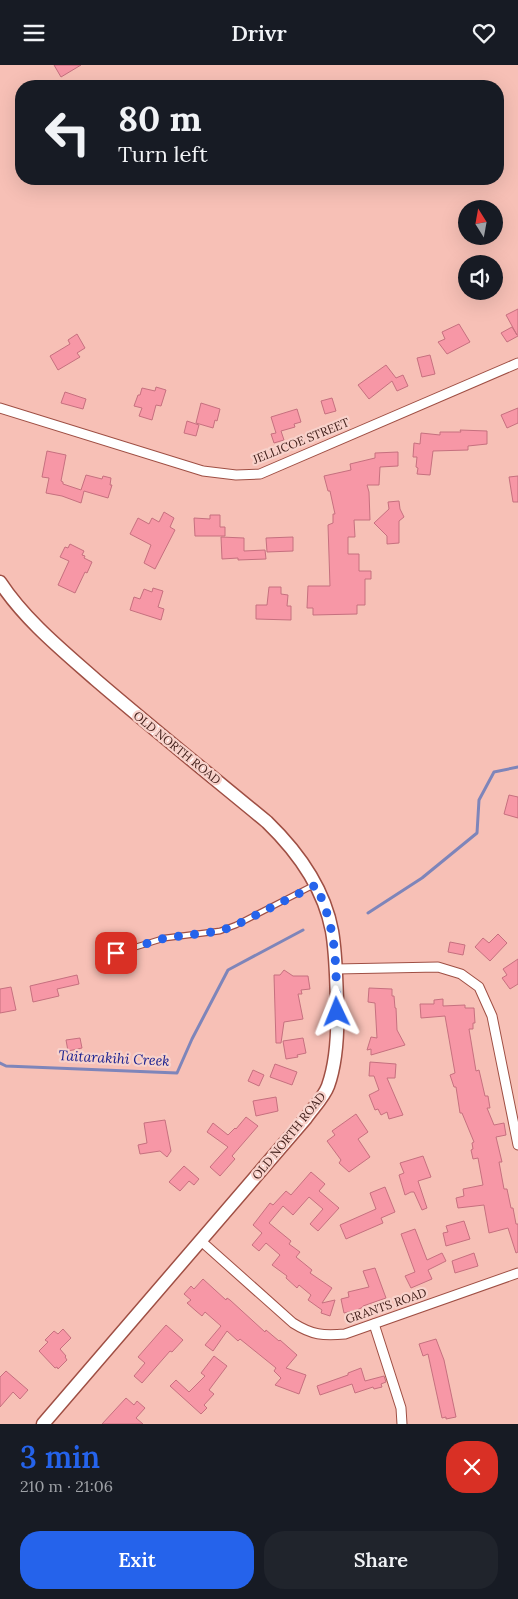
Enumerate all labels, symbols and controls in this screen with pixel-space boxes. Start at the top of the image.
icon: menu [20,19,48,47]
text: Drivr [231,19,287,47]
icon: heart [470,19,498,47]
text: 80 m [118,96,202,141]
icon: left [35,100,100,165]
text: Turn left [118,140,208,168]
north arrow [458,200,502,245]
map controls [458,200,503,300]
button: sound [458,255,503,300]
street label: JELLICOE STREET [249,414,352,467]
street label: OLD NORTH ROAD [131,708,224,787]
pin [95,932,137,974]
icon: arrive [102,939,130,967]
position arrow [310,985,362,1037]
water label: Taitarakihi Creek [58,1046,170,1070]
street label: OLD NORTH ROAD [249,1089,328,1182]
street label: GRANTS ROAD [343,1285,428,1326]
text: 3 min [20,1438,100,1476]
button: close [446,1441,498,1493]
text: 210 m · 21:06 [20,1476,113,1496]
button: Exit [20,1531,254,1589]
button: Share [264,1531,498,1589]

